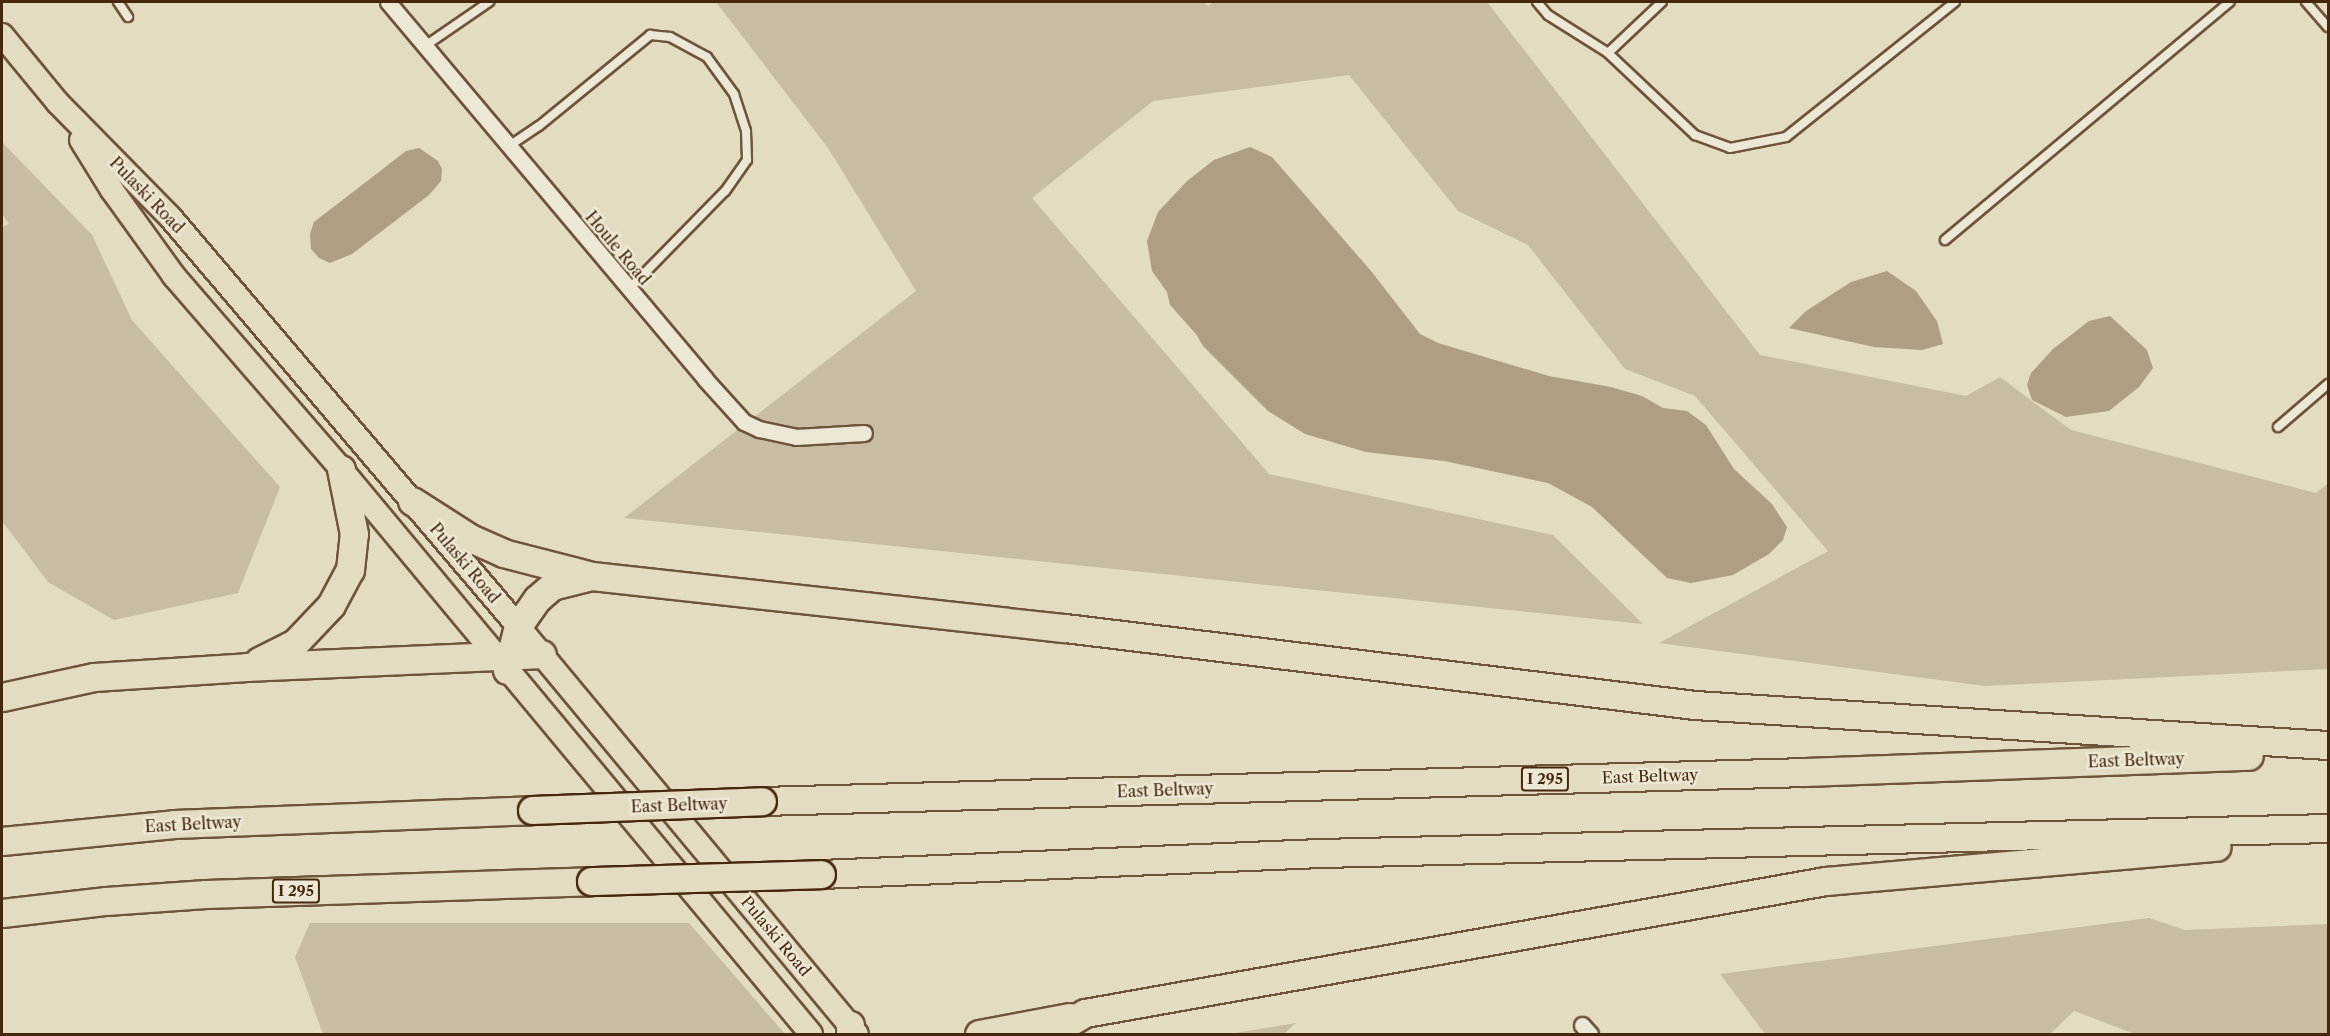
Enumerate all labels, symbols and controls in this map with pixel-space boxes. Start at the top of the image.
street label: Pulaski Road [106,153,188,237]
street label: Houle Road [582,207,654,289]
street label: Pulaski Road [426,519,504,607]
street label: East Beltway [2087,749,2185,771]
street label: East Beltway [1601,765,1699,787]
road number: I 295 [1520,767,1570,791]
street label: East Beltway [1116,779,1214,801]
street label: East Beltway [630,794,728,816]
street label: East Beltway [144,812,242,836]
road number: I 295 [270,879,322,903]
street label: Pulaski Road [737,892,815,980]

